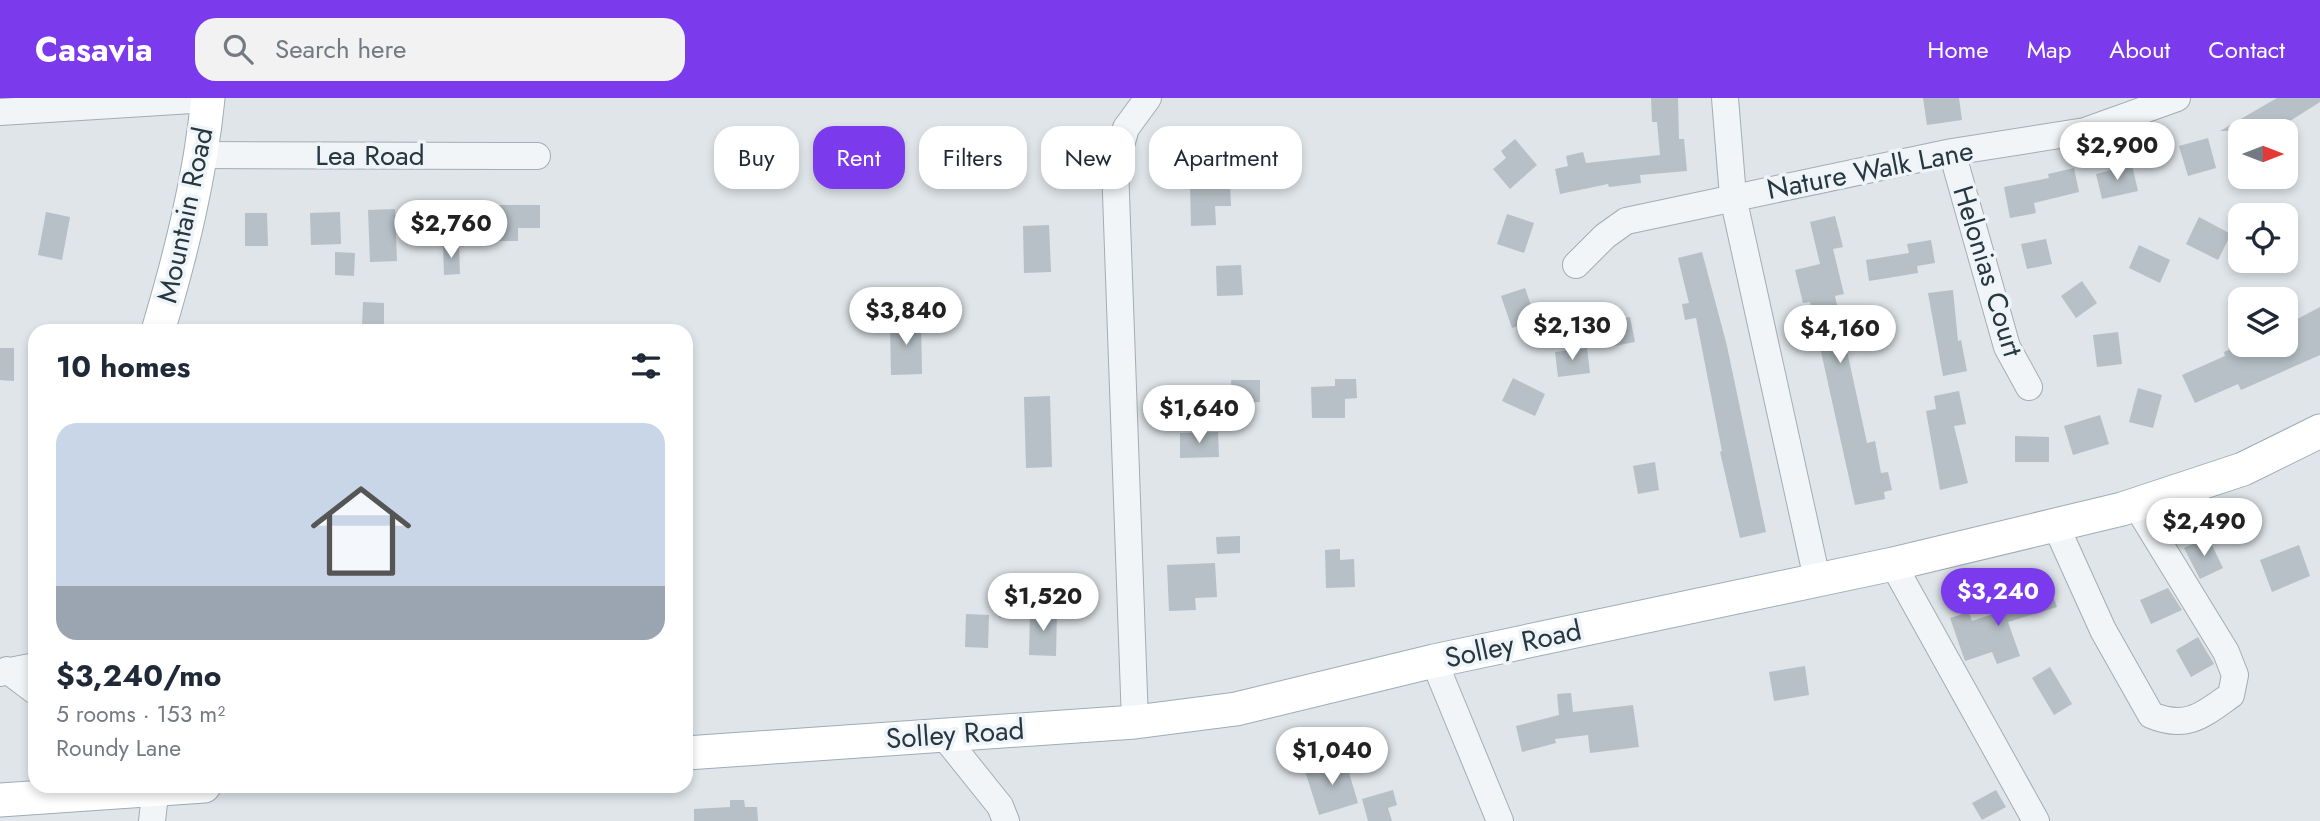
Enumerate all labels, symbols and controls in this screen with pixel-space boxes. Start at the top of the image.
search box [195,18,685,81]
text: Casavia [35,26,153,73]
icon: search [219,30,257,68]
text: Search here [275,30,406,68]
text: Home [1927,32,1989,67]
text: Map [2027,32,2071,67]
text: About [2109,32,2170,67]
text: Contact [2208,32,2285,67]
north arrow [2228,119,2298,189]
map controls [2228,119,2298,357]
pin: $2,900 [2060,122,2174,182]
street label: Mountain Road [146,124,224,306]
chip: Buy [714,126,799,189]
chip: Rent [813,126,905,189]
chip: Filters [919,126,1027,189]
chip: New [1041,126,1135,189]
chip: Apartment [1149,126,1302,189]
text: $2,900 [2076,128,2158,162]
street label: Nature Walk Lane [1763,130,1977,210]
street label: Lea Road [315,135,425,176]
street label: Helonias Court [1943,180,2034,362]
pin: $2,760 [394,200,508,260]
button: locate [2228,203,2298,273]
text: $2,760 [410,206,492,240]
button: layers [2228,287,2298,357]
pin: $3,840 [849,288,963,347]
text: $3,840 [865,293,947,327]
pin: $2,130 [1515,302,1629,362]
pin: $4,160 [1783,306,1897,365]
text: $2,130 [1533,308,1611,342]
text: $4,160 [1800,311,1880,345]
text: 10 homes [56,345,190,388]
icon: filters [627,347,665,385]
pin: $1,640 [1142,386,1256,445]
text: $1,640 [1159,391,1239,425]
icon: home [298,468,424,594]
pin: $2,490 [2147,498,2261,558]
text: $2,490 [2162,504,2246,538]
pin: $3,240 [1941,568,2055,628]
pin: $1,520 [986,574,1100,633]
text: $3,240 [1957,574,2039,608]
text: $1,520 [1004,579,1082,613]
street label: Solley Road [1441,610,1585,678]
text: $3,240/mo [56,654,221,697]
text: 5 rooms · 153 m² [56,697,225,731]
street label: Solley Road [884,709,1026,759]
pin: $1,040 [1275,728,1389,787]
text: Roundy Lane [56,731,181,765]
text: $1,040 [1292,733,1372,767]

